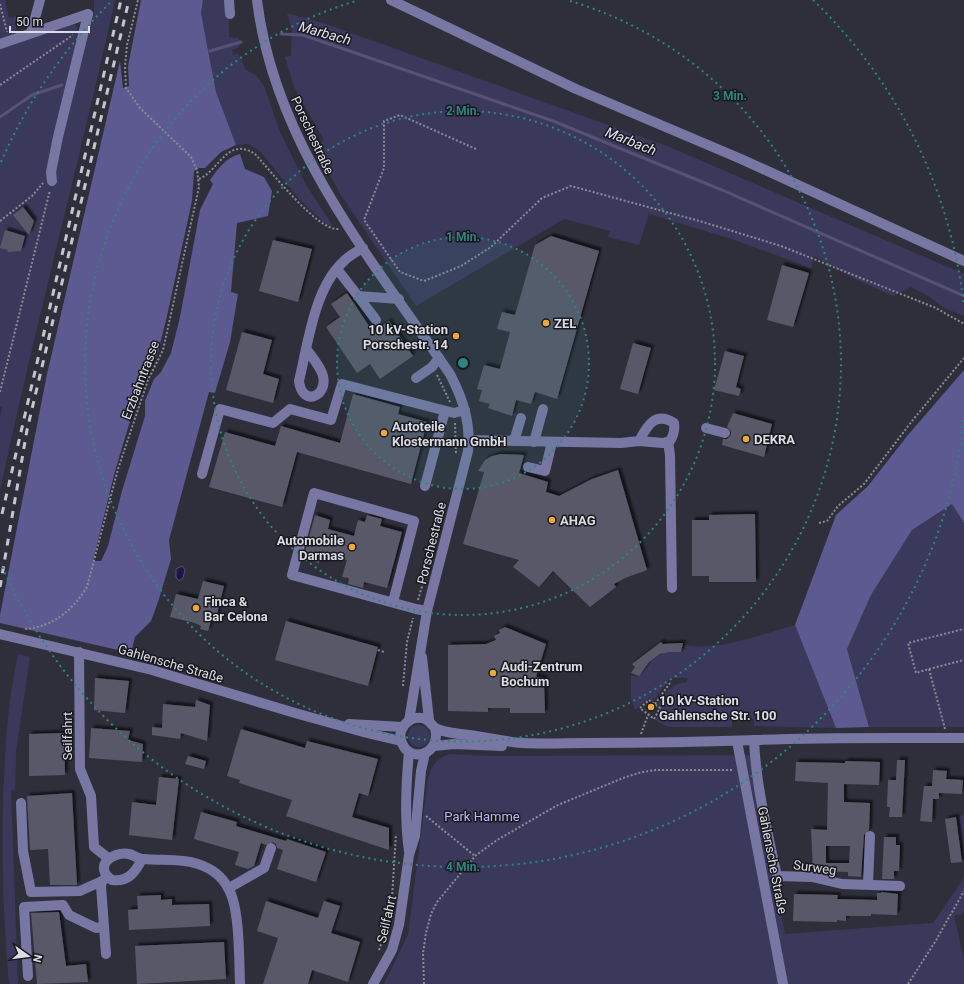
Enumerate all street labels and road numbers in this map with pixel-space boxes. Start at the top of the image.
street label: Porschestraße [288,94,337,177]
street label: Erzbahntrasse [119,339,162,421]
street label: Porschestraße [414,500,449,586]
street label: Gahlensche Straße [116,641,225,686]
street label: Seilfahrt [60,712,75,760]
street label: Gahlensche Straße [755,805,790,915]
street label: Surweg [792,857,837,878]
street label: Seilfahrt [374,894,399,945]

